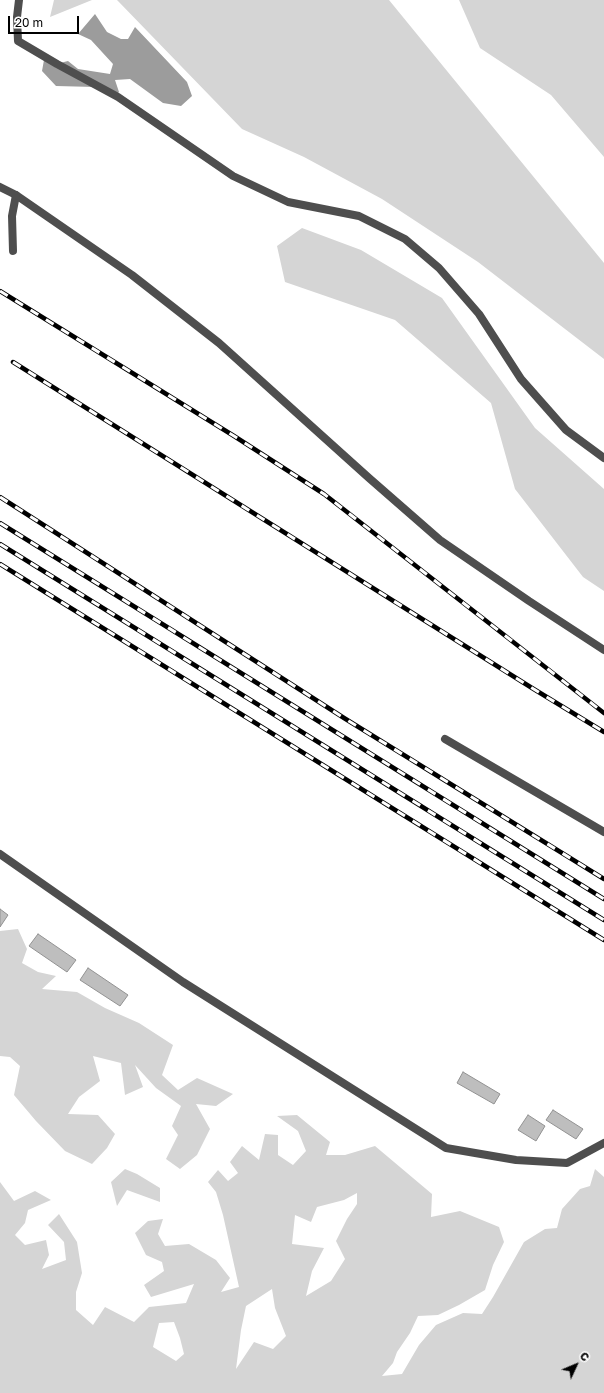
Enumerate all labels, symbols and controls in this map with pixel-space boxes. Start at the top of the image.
scale bar [10,8,81,34]
text: 20 m [15,15,43,30]
north arrow [556,1345,596,1385]
text: С [578,1349,592,1364]

